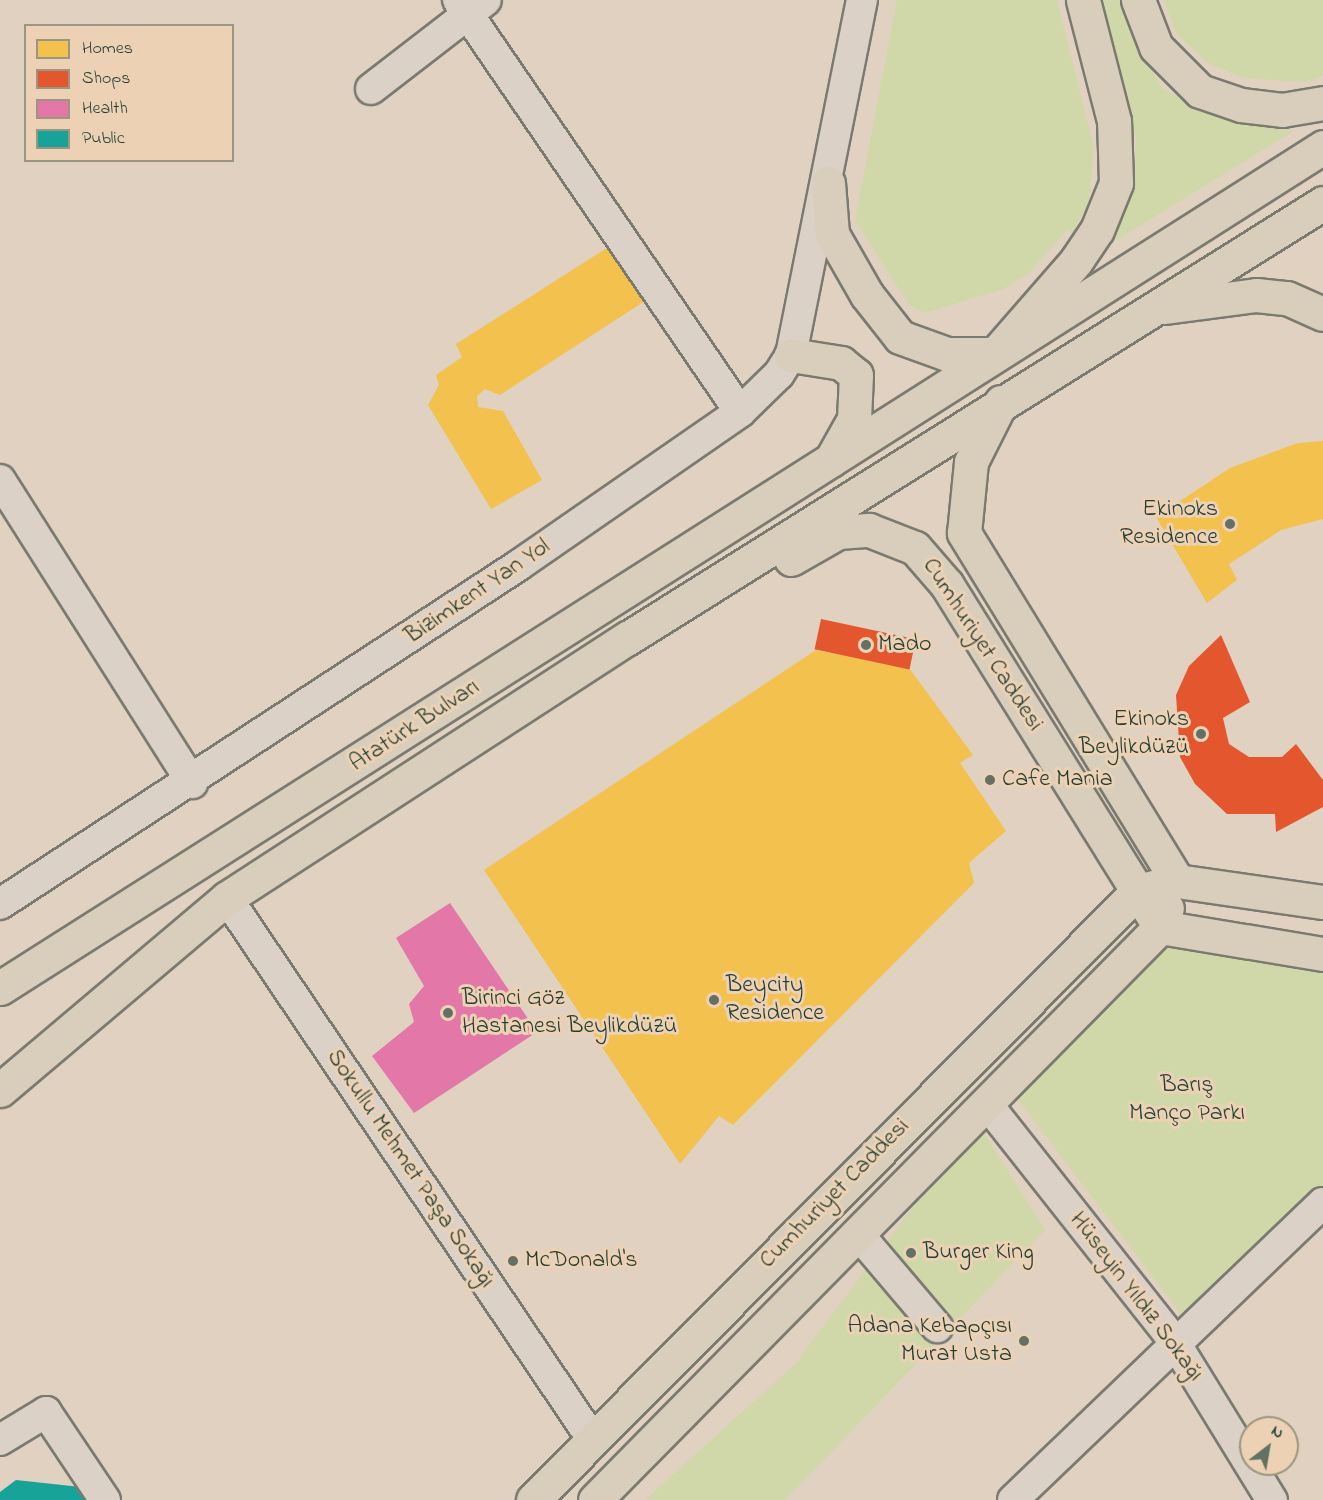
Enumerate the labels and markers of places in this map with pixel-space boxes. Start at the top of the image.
place label: Ekinoks Residence [1120,496,1218,552]
marker: Ekinoks Residence [1223,517,1237,531]
place label: Mado [878,631,931,659]
marker: Mado [859,638,873,652]
place label: Ekinoks Beylikdüzü [1079,706,1189,762]
marker: Ekinoks Beylikdüzü [1194,727,1208,741]
place label: Cafe Mania [1002,766,1113,794]
marker: Cafe Mania [983,773,997,787]
place label: Beycity Residence [726,972,824,1028]
place label: Birinci Göz Hastanesi Beylikdüzü [462,985,677,1041]
marker: Beycity Residence [707,993,721,1007]
marker: Birinci Göz Hastanesi Beylikdüzü [439,1004,457,1022]
place label: Burger King [923,1239,1034,1267]
marker: Burger King [904,1246,918,1260]
place label: McDonald's [525,1247,637,1275]
marker: McDonald's [506,1254,520,1268]
place label: Adana Kebapçısı Murat Usta [847,1313,1012,1369]
marker: Adana Kebapçısı Murat Usta [1017,1334,1031,1348]

